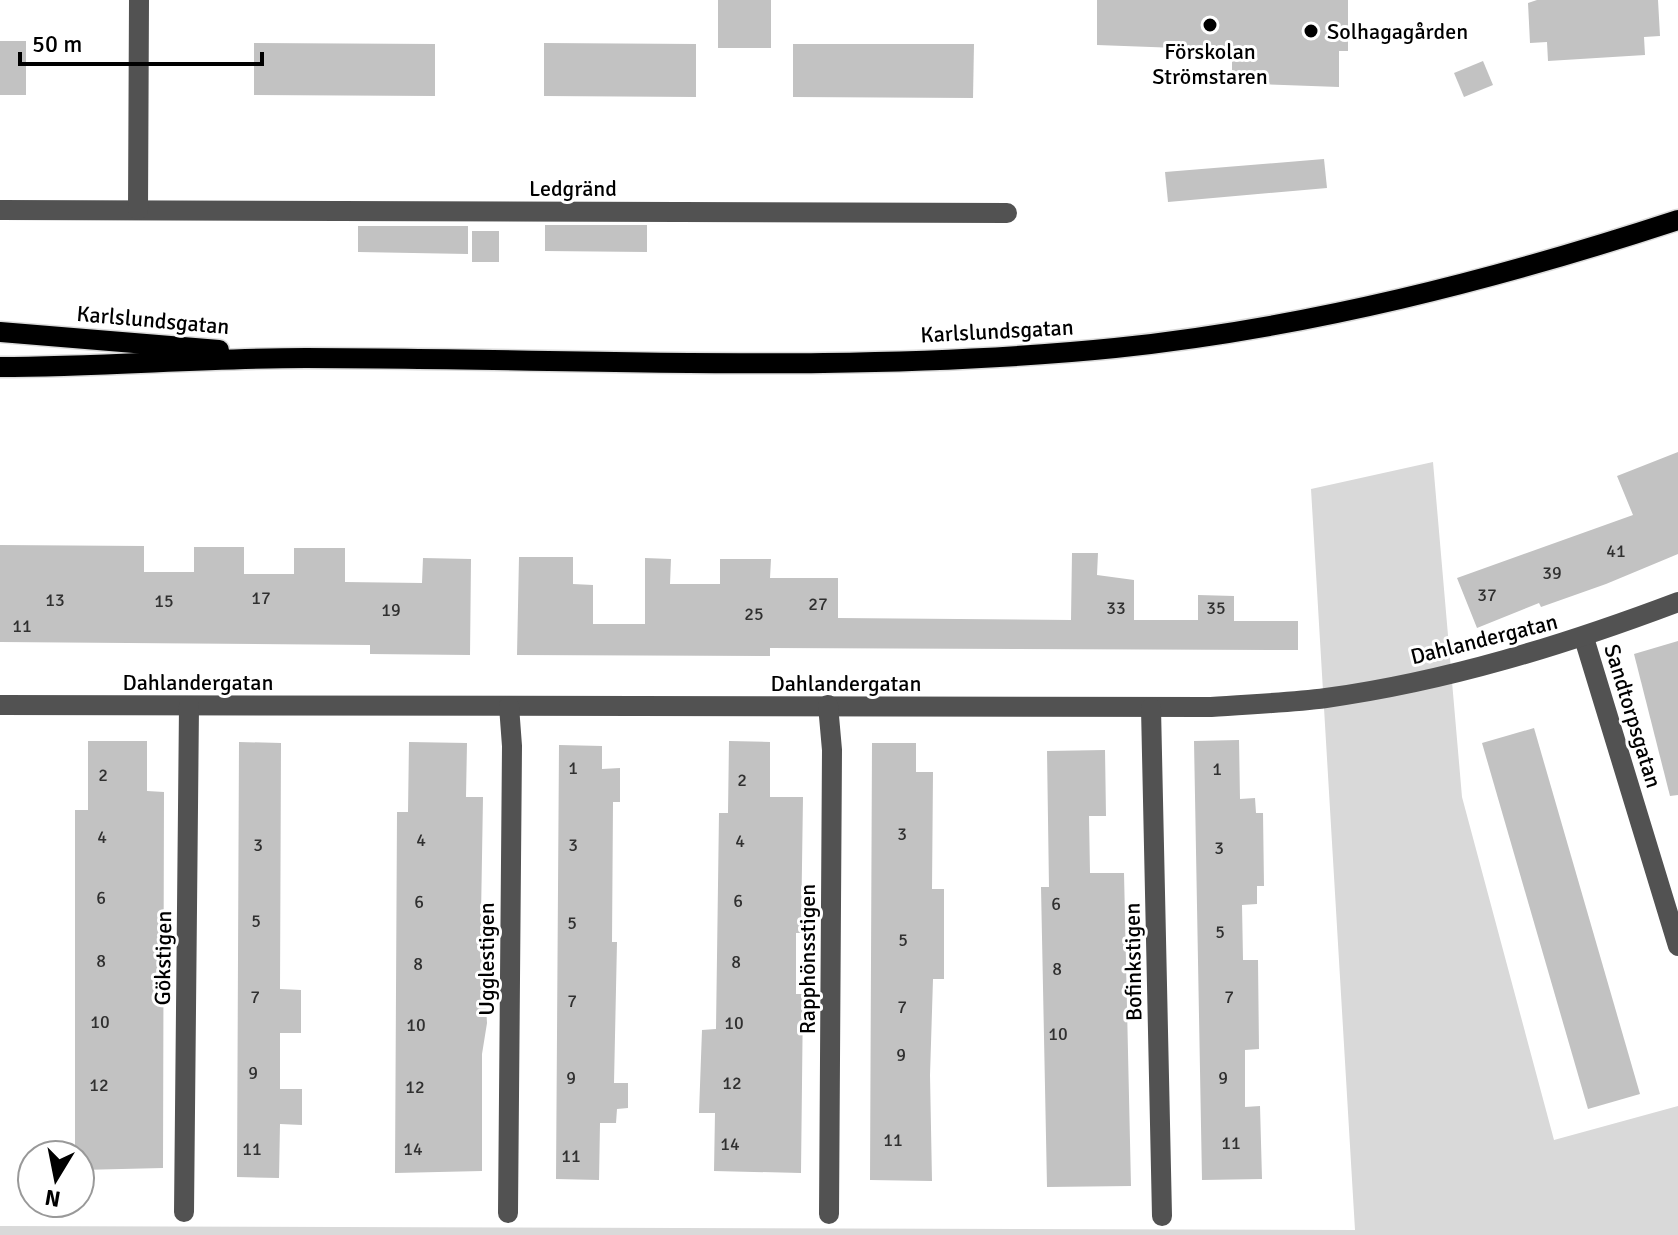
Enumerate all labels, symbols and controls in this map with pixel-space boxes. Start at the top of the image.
scale bar [20,16,262,66]
marker: Förskolan Strömstaren [1201,16,1219,34]
place label: Solhagagården [1327,18,1468,45]
marker: Solhagagården [1302,22,1320,40]
text: 50 m [32,29,82,59]
place label: Förskolan Strömstaren [1152,38,1268,90]
street label: Ledgränd [529,175,617,202]
street label: Karlslundsgatan [75,300,231,340]
street label: Karlslundsgatan [920,314,1074,348]
house number: 41 [1606,540,1626,562]
house number: 39 [1542,562,1562,584]
house number: 37 [1477,584,1497,606]
house number: 17 [251,587,271,609]
house number: 13 [45,589,65,611]
house number: 15 [154,590,174,612]
house number: 27 [808,593,828,615]
house number: 33 [1106,597,1126,619]
house number: 35 [1206,597,1226,619]
house number: 19 [381,599,401,621]
house number: 25 [744,603,764,625]
street label: Dahlandergatan [1408,608,1560,670]
house number: 11 [12,615,32,637]
street label: Sandtorpsgatan [1598,641,1668,791]
street label: Dahlandergatan [123,669,273,696]
street label: Dahlandergatan [771,670,921,697]
house number: 1 [568,757,578,779]
house number: 1 [1212,758,1222,780]
house number: 2 [98,764,108,786]
house number: 2 [737,769,747,791]
house number: 3 [897,823,907,845]
house number: 4 [97,826,107,848]
house number: 4 [416,829,426,851]
house number: 4 [735,830,745,852]
house number: 3 [253,834,263,856]
house number: 3 [568,834,578,856]
house number: 3 [1214,837,1224,859]
street label: Rapphönsstigen [794,884,821,1034]
house number: 6 [96,887,106,909]
house number: 6 [733,890,743,912]
house number: 6 [414,891,424,913]
house number: 6 [1051,893,1061,915]
street label: Ugglestigen [473,902,500,1016]
street label: Bofinkstigen [1118,903,1148,1021]
street label: Gökstigen [149,910,177,1006]
house number: 5 [251,910,261,932]
house number: 5 [567,912,577,934]
house number: 5 [1215,921,1225,943]
house number: 5 [898,929,908,951]
house number: 8 [96,950,106,972]
house number: 8 [731,951,741,973]
house number: 8 [413,953,423,975]
house number: 8 [1052,958,1062,980]
house number: 7 [250,986,260,1008]
house number: 7 [1224,986,1234,1008]
house number: 7 [567,990,577,1012]
house number: 7 [897,996,907,1018]
house number: 10 [90,1011,110,1033]
house number: 10 [724,1012,744,1034]
house number: 10 [406,1014,426,1036]
house number: 10 [1048,1023,1068,1045]
house number: 9 [896,1044,906,1066]
house number: 9 [248,1062,258,1084]
house number: 9 [566,1067,576,1089]
house number: 9 [1218,1067,1228,1089]
house number: 12 [722,1072,742,1094]
house number: 12 [89,1074,109,1096]
house number: 12 [405,1076,425,1098]
house number: 11 [883,1129,903,1151]
house number: 11 [1221,1132,1241,1154]
house number: 14 [720,1133,740,1155]
house number: 11 [242,1138,262,1160]
house number: 14 [403,1138,423,1160]
north arrow [16,1139,96,1219]
house number: 11 [561,1145,581,1167]
text: N [43,1184,62,1213]

